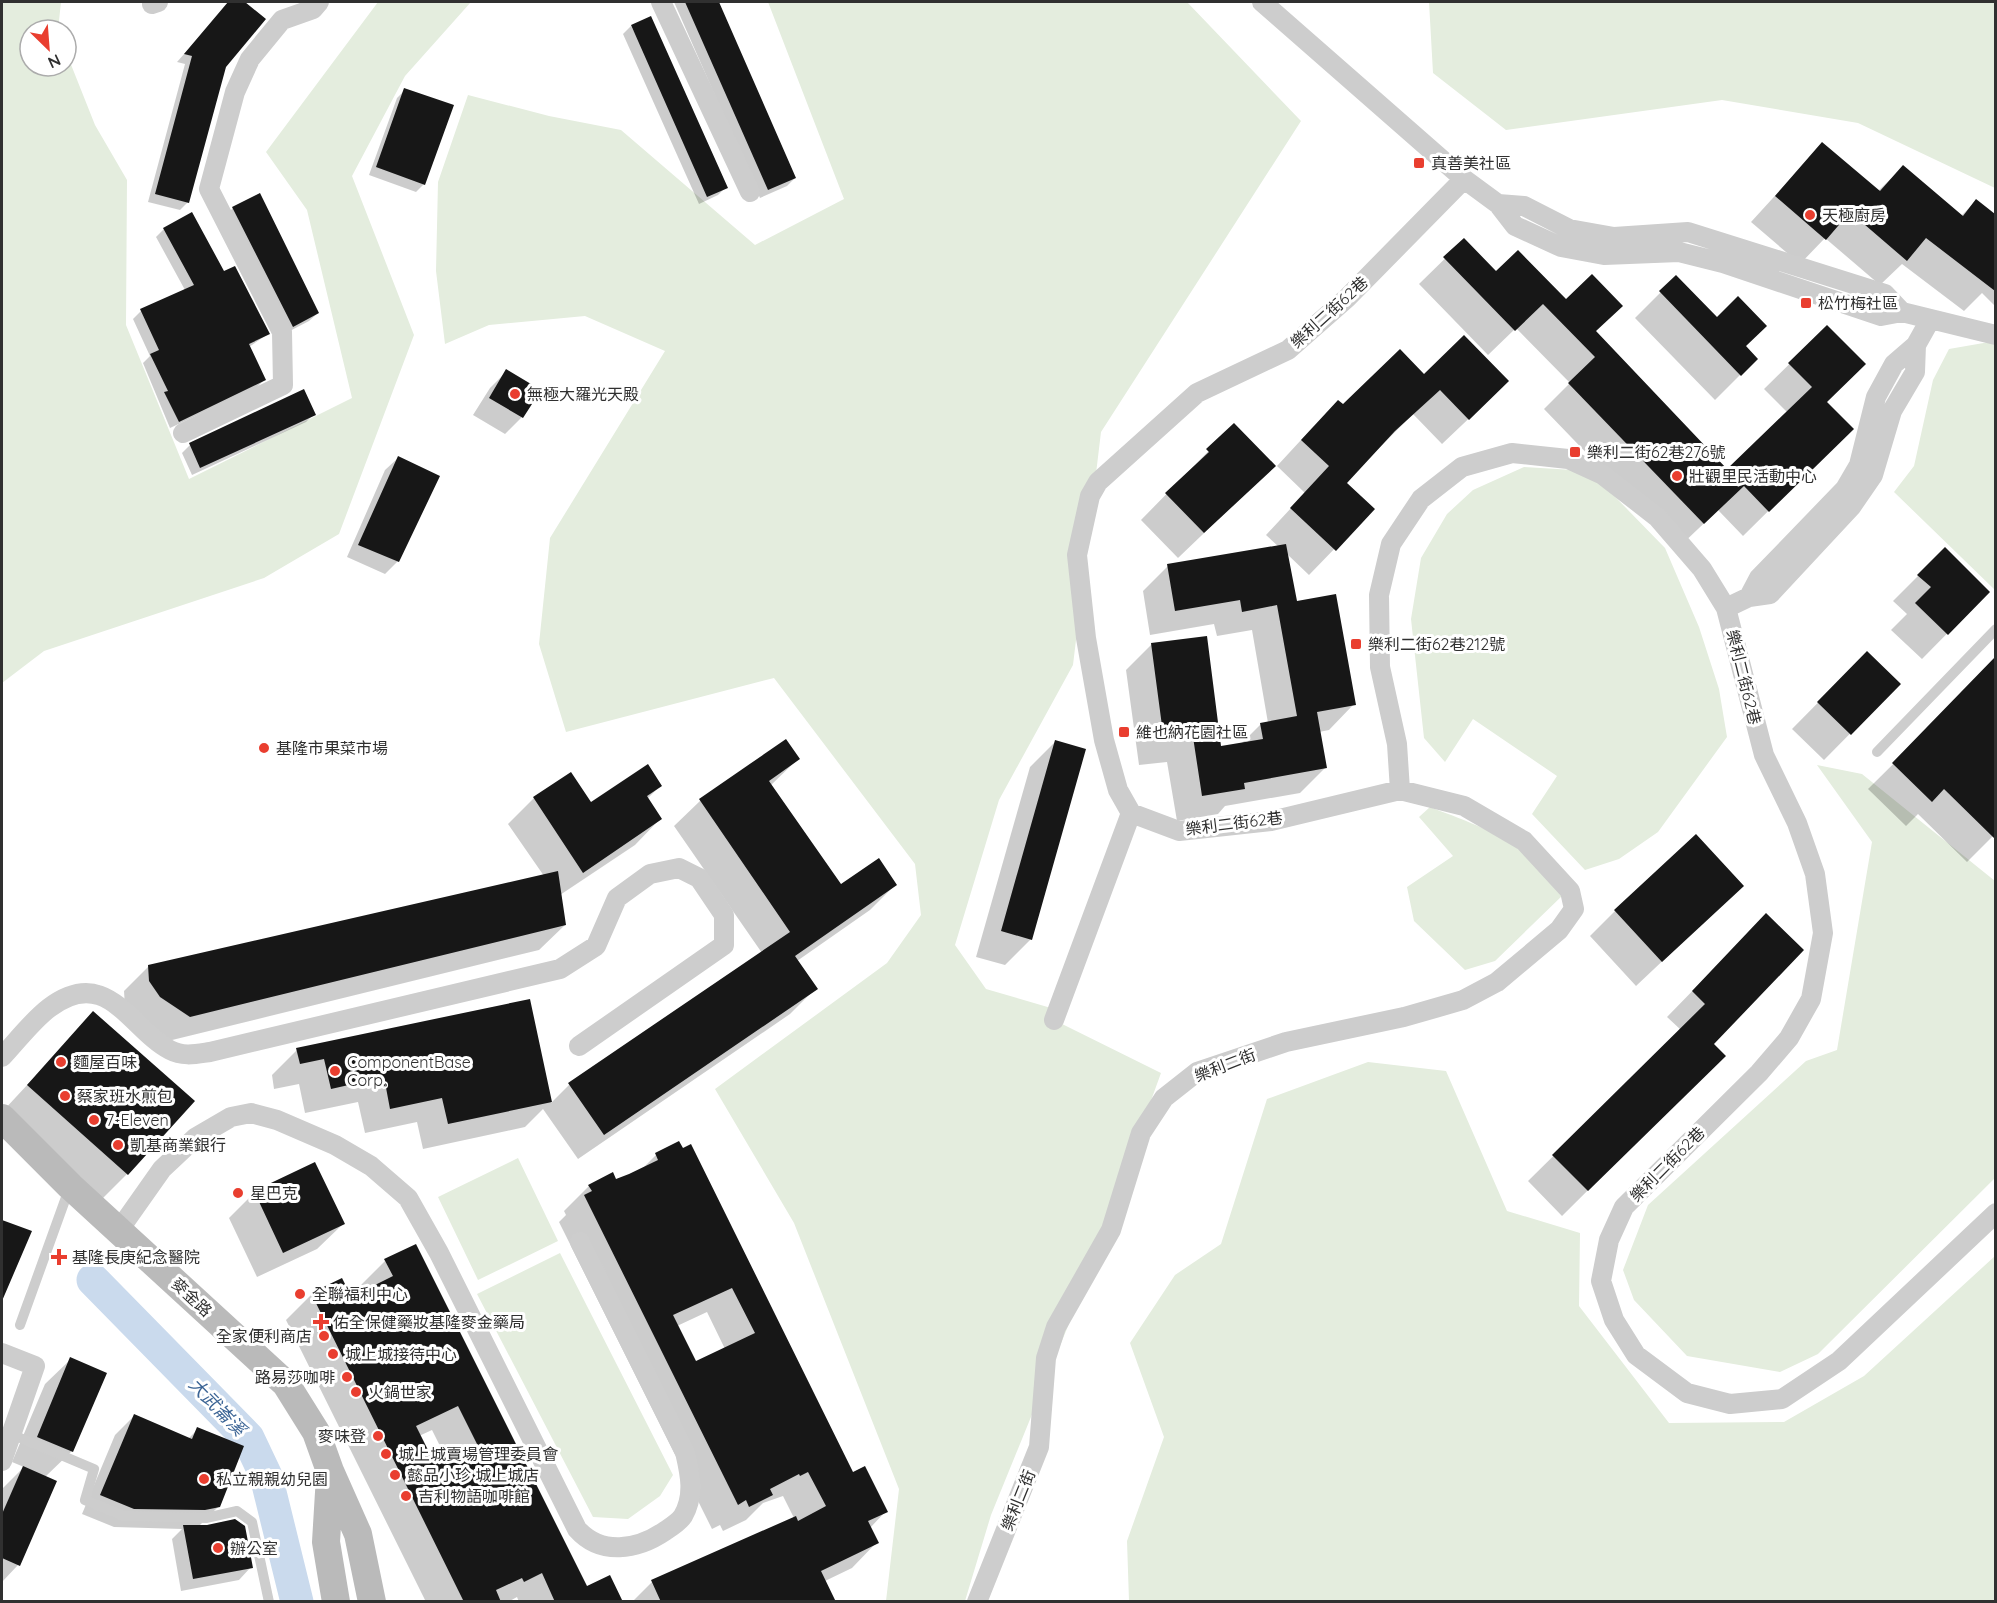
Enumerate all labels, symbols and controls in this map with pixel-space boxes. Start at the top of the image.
north arrow [18,18,78,78]
text: N [45,50,64,73]
place label: 真善美社區 [1431,153,1511,173]
marker: 真善美社區 [1412,156,1426,170]
place label: 天極廚房 [1822,205,1886,225]
marker: 天極廚房 [1803,208,1817,222]
street label: 樂利二街62巷 [1286,272,1372,352]
place label: 松竹梅社區 [1818,293,1898,313]
marker: 松竹梅社區 [1799,296,1813,310]
place label: 無極大羅光天殿 [527,384,639,404]
marker: 無極大羅光天殿 [508,387,522,401]
place label: 樂利二街62巷276號 [1587,442,1725,462]
marker: 樂利二街62巷276號 [1568,445,1582,459]
place label: 壯觀里民活動中心 [1689,466,1817,486]
marker: 壯觀里民活動中心 [1670,469,1684,483]
street label: 樂利二街62巷 [1723,627,1765,727]
place label: 樂利二街62巷212號 [1368,634,1505,654]
marker: 樂利二街62巷212號 [1349,637,1363,651]
place label: 維也納花園社區 [1136,722,1248,742]
marker: 維也納花園社區 [1117,725,1131,739]
place label: 基隆市果菜市場 [276,738,388,758]
marker: 基隆市果菜市場 [257,741,271,755]
street label: 樂利二街62巷 [1184,807,1284,839]
street label: 樂利二街 [1192,1044,1258,1086]
place label: 麵屋百味 [73,1052,137,1072]
place label: ComponentBase Corp. [347,1052,471,1090]
marker: 麵屋百味 [54,1055,68,1069]
marker: ComponentBase Corp. [328,1064,342,1078]
place label: 蔡家班水煎包 [77,1086,173,1106]
marker: 蔡家班水煎包 [58,1089,72,1103]
place label: 7-Eleven [106,1110,169,1130]
marker: 7-Eleven [87,1113,101,1127]
street label: 樂利二街62巷 [1625,1122,1709,1206]
place label: 凱基商業銀行 [130,1135,226,1155]
marker: 凱基商業銀行 [111,1138,125,1152]
place label: 星巴克 [250,1183,298,1203]
marker: 星巴克 [231,1186,245,1200]
place label: 基隆長庚紀念醫院 [72,1247,200,1267]
marker: 基隆長庚紀念醫院 [50,1248,68,1266]
street label: 麥金路 [168,1273,216,1321]
place label: 全聯福利中心 [312,1284,408,1304]
marker: 全聯福利中心 [293,1287,307,1301]
place label: 佑全保健藥妝基隆麥金藥局 [333,1312,525,1332]
marker: 佑全保健藥妝基隆麥金藥局 [314,1315,328,1329]
place label: 全家便利商店 [216,1326,312,1346]
marker: 全家便利商店 [317,1329,331,1343]
place label: 城上城接待中心 [345,1344,457,1364]
marker: 城上城接待中心 [326,1347,340,1361]
place label: 路易莎咖啡 [255,1367,335,1387]
marker: 路易莎咖啡 [340,1370,354,1384]
water label: 大武崙溪 [184,1373,253,1443]
place label: 火鍋世家 [368,1382,432,1402]
marker: 火鍋世家 [349,1385,363,1399]
place label: 麥味登 [318,1426,366,1446]
marker: 麥味登 [371,1429,385,1443]
place label: 城上城賣場管理委員會 [398,1444,558,1464]
marker: 城上城賣場管理委員會 [379,1447,393,1461]
place label: 懿品小珍 城上城店 [407,1465,539,1485]
street label: 樂利二街 [997,1467,1039,1533]
marker: 懿品小珍 城上城店 [388,1468,402,1482]
place label: 私立親親幼兒園 [216,1469,328,1489]
marker: 私立親親幼兒園 [197,1472,211,1486]
place label: 吉利物語咖啡館 [418,1486,530,1506]
marker: 吉利物語咖啡館 [399,1489,413,1503]
place label: 辦公室 [230,1538,278,1558]
marker: 辦公室 [211,1541,225,1555]

